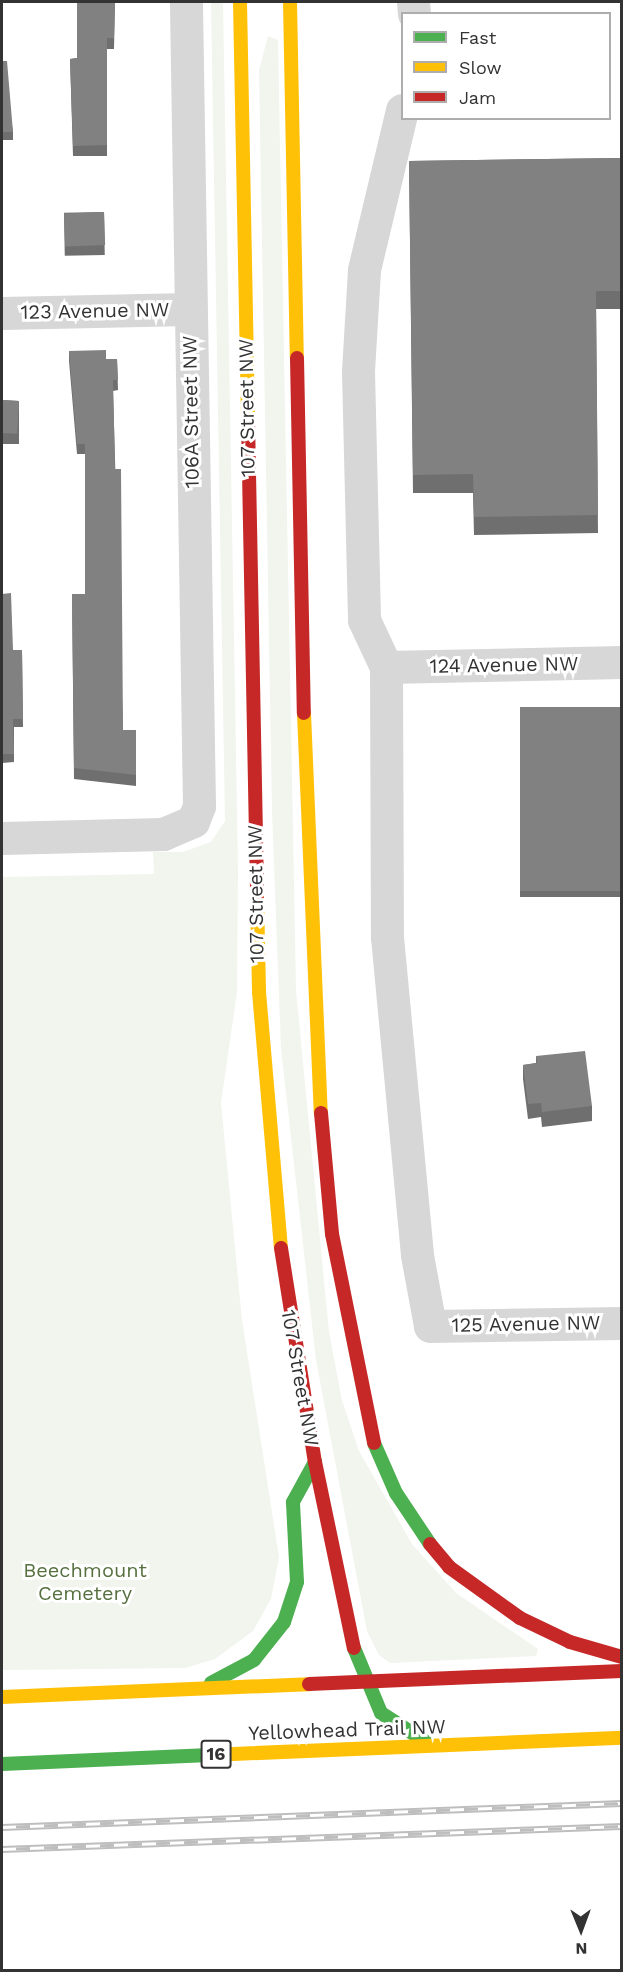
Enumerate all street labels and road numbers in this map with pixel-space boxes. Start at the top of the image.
street label: 123 Avenue NW [20,298,170,324]
street label: 106A Street NW [178,335,204,489]
street label: 107 Street NW [234,338,260,478]
street label: 124 Avenue NW [429,652,579,678]
street label: 107 Street NW [243,824,269,964]
street label: 107 Street NW [276,1308,324,1448]
street label: 125 Avenue NW [451,1311,601,1337]
street label: Yellowhead Trail NW [247,1715,447,1745]
road number: 16 [200,1739,232,1769]

